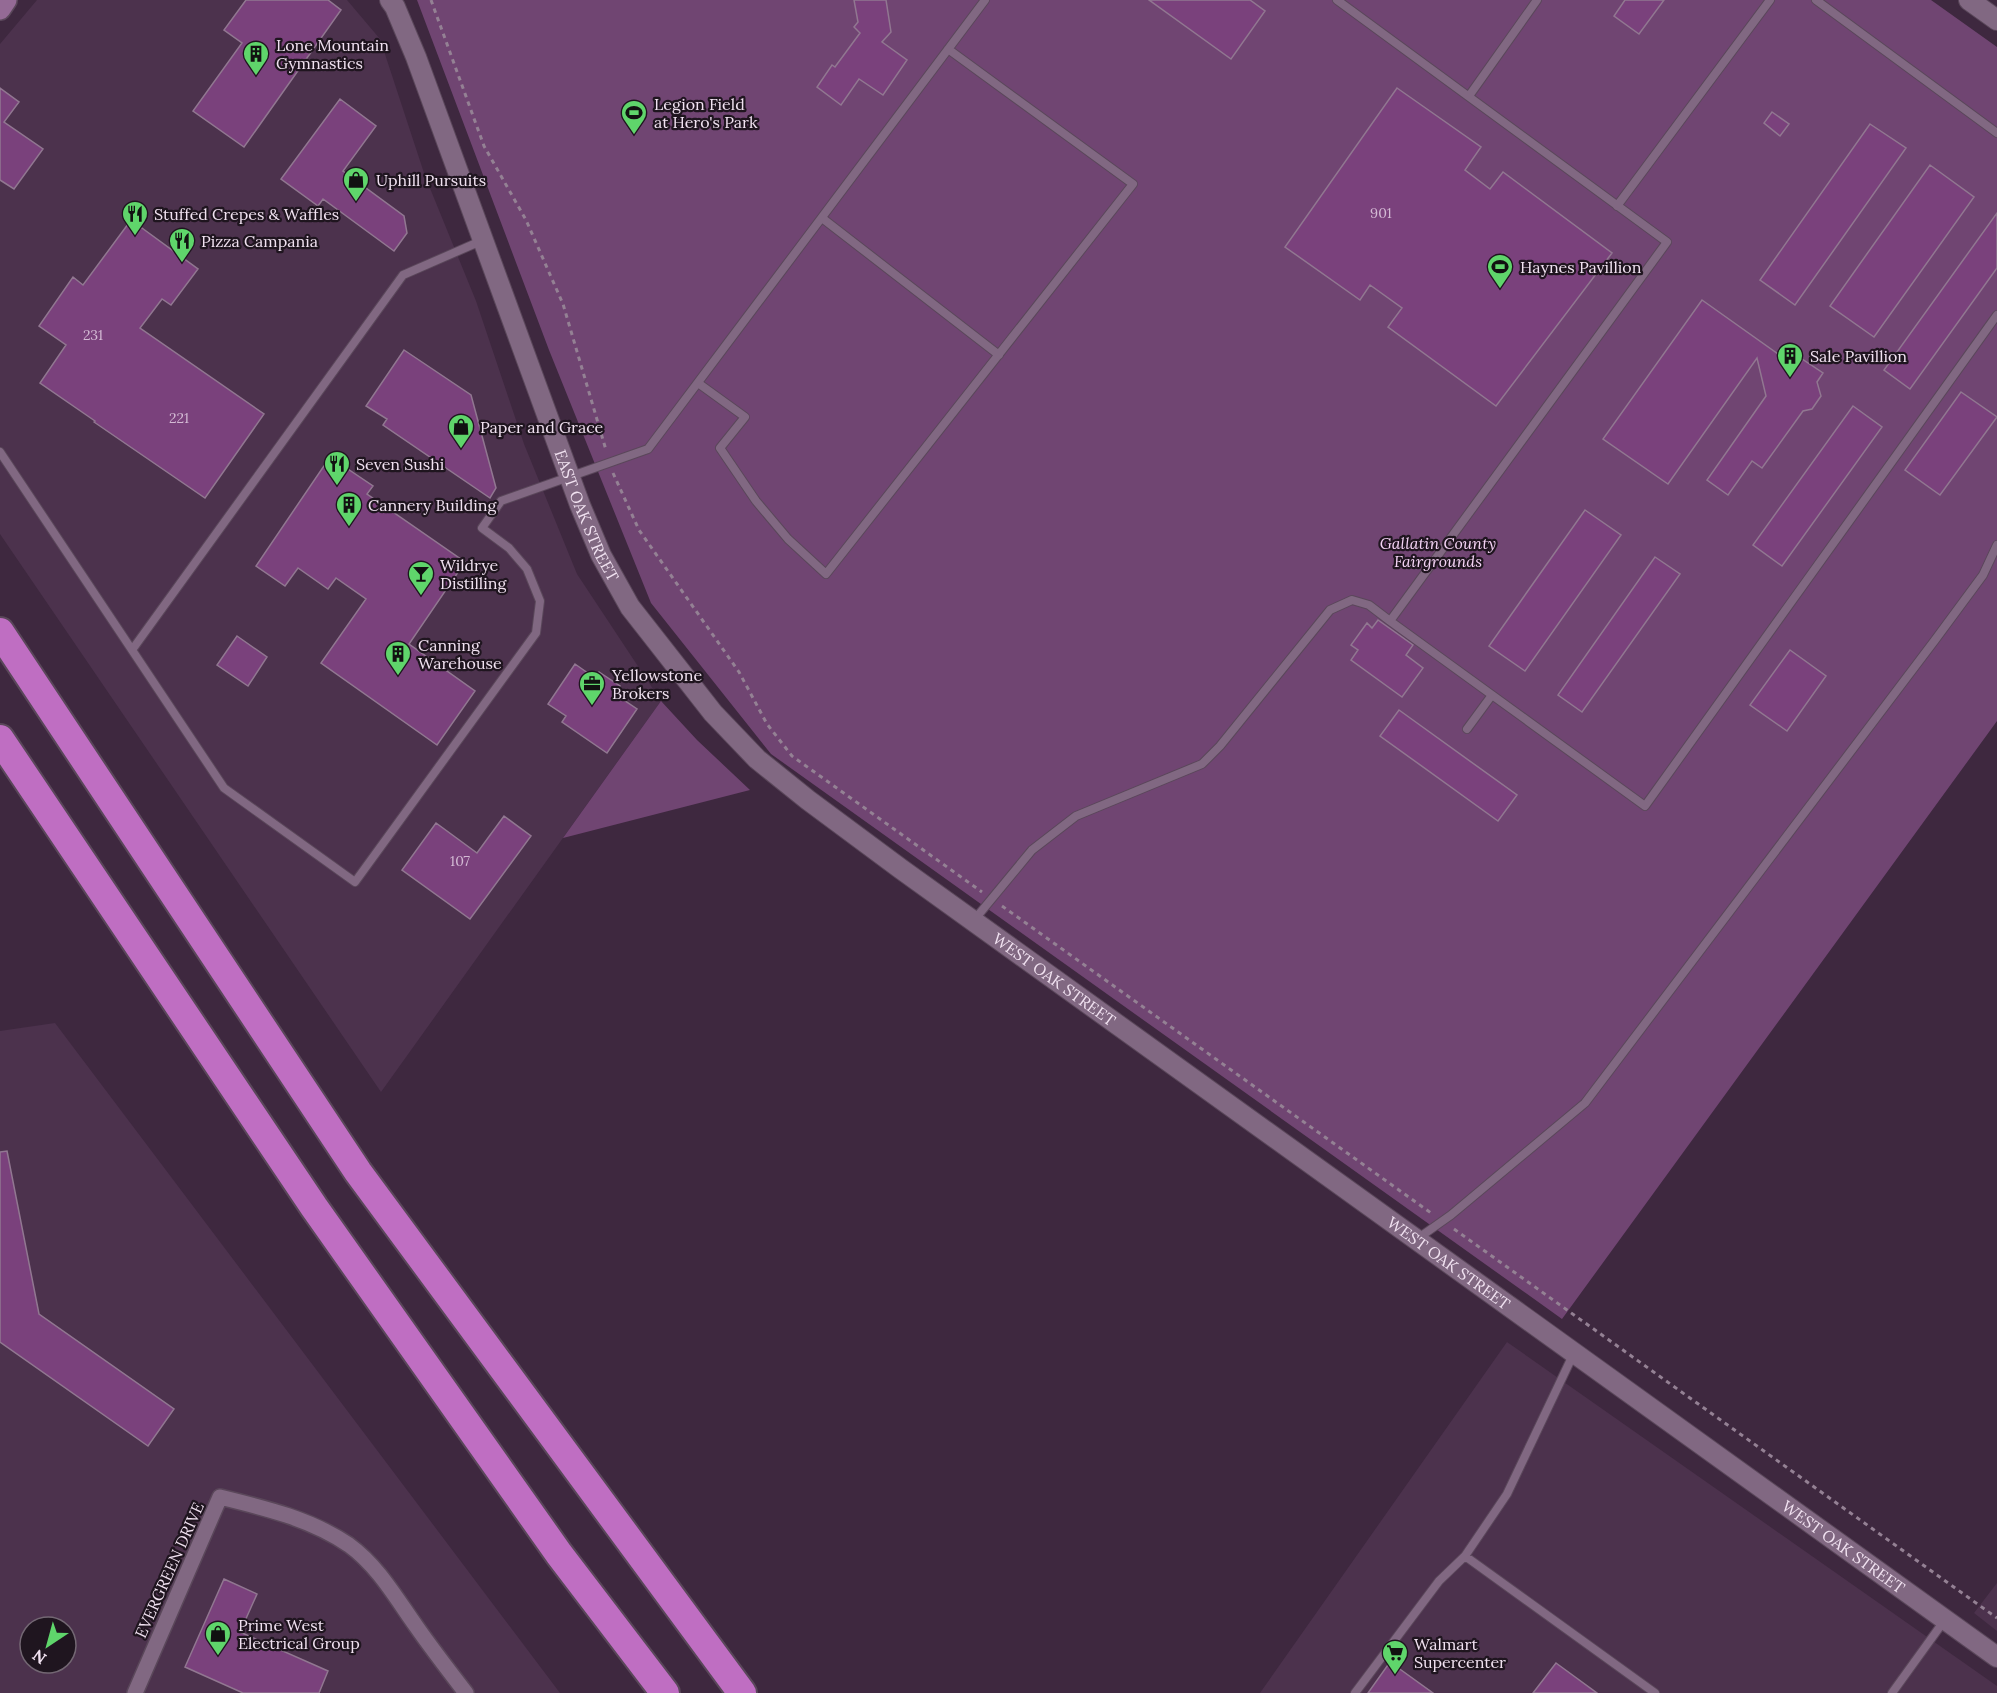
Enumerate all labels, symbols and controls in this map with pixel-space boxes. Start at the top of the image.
place label: Lone Mountain Gymnastics [276,35,389,73]
building icon: Lone Mountain Gymnastics [241,39,271,77]
place label: Legion Field at Hero's Park [654,94,758,132]
sports icon: Legion Field at Hero's Park [619,98,649,136]
shop icon: Uphill Pursuits [341,165,371,203]
place label: Uphill Pursuits [376,170,486,190]
restaurant icon: Stuffed Crepes & Waffles [120,199,150,237]
place label: Stuffed Crepes & Waffles [154,204,339,224]
house number: 901 [1370,204,1392,222]
restaurant icon: Pizza Campania [167,226,197,264]
place label: Pizza Campania [201,231,318,251]
sports icon: Haynes Pavillion [1485,252,1515,290]
place label: Haynes Pavillion [1520,257,1642,277]
house number: 231 [83,326,103,344]
building icon: Sale Pavillion [1775,341,1805,379]
place label: Sale Pavillion [1810,346,1907,366]
house number: 221 [169,409,189,427]
shop icon: Paper and Grace [446,412,476,450]
place label: Paper and Grace [480,417,604,437]
street label: EAST OAK STREET [551,447,623,585]
restaurant icon: Seven Sushi [322,449,352,487]
place label: Seven Sushi [356,454,444,474]
building icon: Cannery Building [334,490,364,528]
place label: Cannery Building [368,495,497,515]
park label: Gallatin County Fairgrounds [1380,533,1496,571]
place label: Wildrye Distilling [440,555,507,593]
bar icon: Wildrye Distilling [406,559,436,597]
place label: Canning Warehouse [418,635,502,673]
building icon: Canning Warehouse [383,639,413,677]
place label: Yellowstone Brokers [611,665,702,703]
office icon: Yellowstone Brokers [577,669,607,707]
house number: 107 [450,852,471,870]
street label: WEST OAK STREET [989,928,1120,1030]
street label: WEST OAK STREET [1384,1212,1514,1314]
street label: WEST OAK STREET [1778,1496,1909,1598]
street label: EVERGREEN DRIVE [130,1499,208,1641]
north arrow [18,1615,78,1675]
place label: Prime West Electrical Group [238,1615,360,1653]
shop icon: Prime West Electrical Group [203,1619,233,1657]
place label: Walmart Supercenter [1414,1634,1506,1672]
supermarket icon: Walmart Supercenter [1380,1638,1410,1676]
text: N [28,1645,50,1669]

